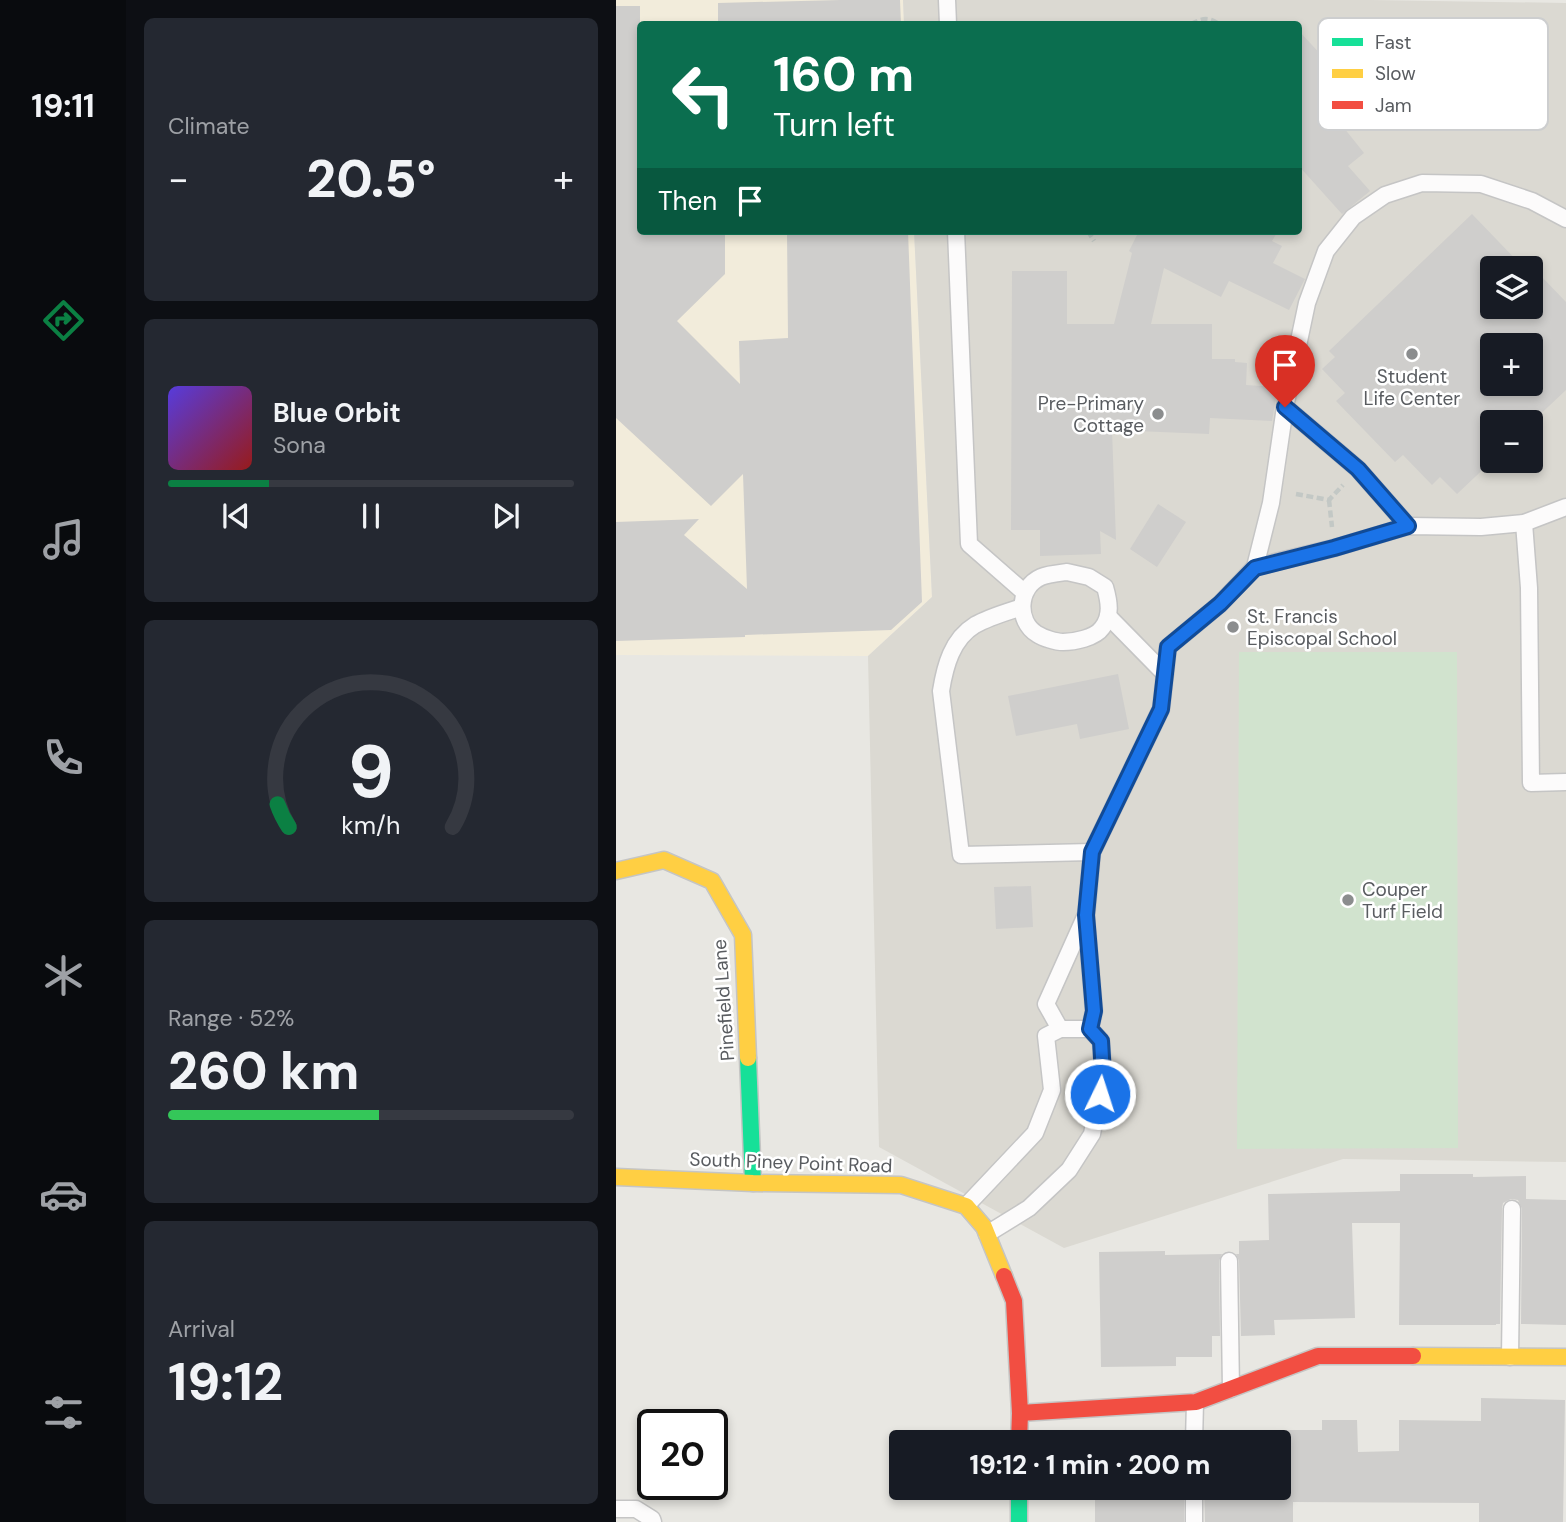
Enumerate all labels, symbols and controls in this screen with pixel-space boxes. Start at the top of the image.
legend [1318,18,1548,130]
text: Fast [1375,30,1411,55]
text: 160 m [773,42,914,106]
icon: left [658,49,749,140]
text: Slow [1375,61,1416,86]
text: 19:11 [31,85,95,127]
text: Jam [1375,93,1412,118]
text: Turn left [773,104,895,146]
text: Climate [168,111,250,141]
text: 20.5° [306,145,436,213]
text: − [168,154,189,204]
text: + [553,154,574,204]
icon: arrive [731,182,769,220]
text: Then [658,184,717,218]
map controls [1480,256,1543,473]
button: layers [1480,256,1543,319]
icon: directions [39,296,88,345]
button: + [1480,333,1543,396]
pin [1255,335,1315,407]
icon: arrive [1266,346,1304,384]
marker: Student Life Center [1404,346,1420,362]
place label: Student Life Center [1364,364,1460,411]
place label: Pre-Primary Cottage [1038,391,1144,438]
text: Blue Orbit [273,396,401,430]
marker: Pre-Primary Cottage [1150,406,1166,422]
button: − [1480,410,1543,473]
text: Sona [273,430,326,460]
icon: previous [217,497,255,535]
icon: pause [352,497,390,535]
icon: next [487,497,525,535]
icon: music [39,515,88,564]
place label: St. Francis Episcopal School [1247,604,1397,651]
marker: St. Francis Episcopal School [1225,619,1241,635]
text: 9 [348,725,394,820]
icon: phone [39,733,88,782]
text: km/h [341,809,401,842]
place label: Couper Turf Field [1362,877,1443,924]
marker: Couper Turf Field [1340,892,1356,908]
street label: Pinefield Lane [707,938,740,1062]
icon: climate [39,951,88,1000]
text: Range · 52% [168,1003,294,1033]
text: 260 km [168,1037,360,1105]
position arrow [1063,1057,1137,1131]
street label: South Piney Point Road [689,1146,893,1179]
icon: car [39,1170,88,1219]
text: Arrival [168,1314,235,1344]
text: 19:12 [168,1348,283,1416]
icon: filters [39,1388,88,1437]
speed limit sign: 20 [637,1409,728,1500]
text: 19:12 · 1 min · 200 m [970,1448,1210,1482]

